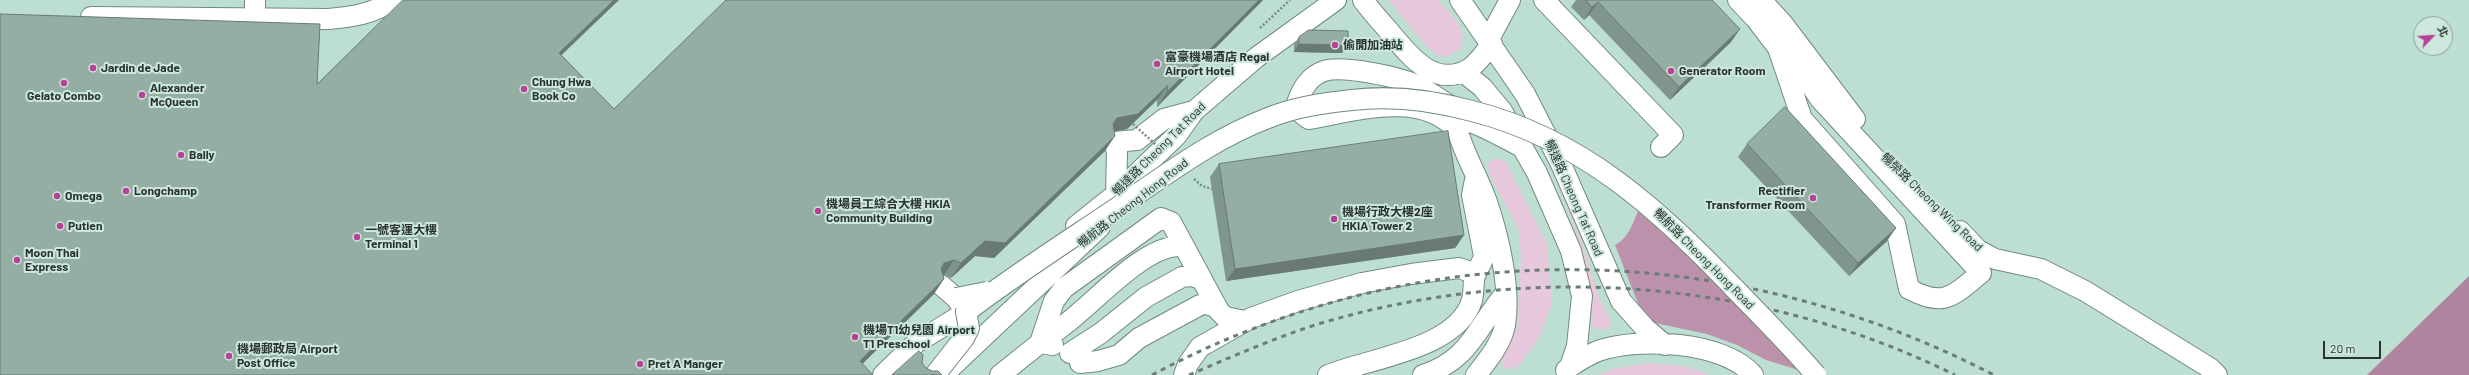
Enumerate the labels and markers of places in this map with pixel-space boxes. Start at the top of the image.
place label: 偷閒加油站 [1343,38,1403,52]
marker: 偷閒加油站 [1330,40,1340,50]
place label: 富豪機場酒店 Regal Airport Hotel [1165,50,1269,78]
marker: 富豪機場酒店 Regal Airport Hotel [1152,59,1162,69]
place label: Jardin de Jade [101,61,180,75]
marker: Jardin de Jade [88,63,98,73]
place label: Generator Room [1679,64,1766,78]
marker: Generator Room [1666,66,1676,76]
place label: Chung Hwa Book Co [532,75,591,103]
marker: Gelato Combo [59,78,69,88]
place label: Alexander McQueen [150,81,204,109]
marker: Chung Hwa Book Co [519,84,529,94]
place label: Gelato Combo [27,89,101,103]
marker: Alexander McQueen [137,90,147,100]
place label: Bally [189,148,215,162]
marker: Bally [176,150,186,160]
place label: Longchamp [134,184,197,198]
place label: Rectifier Transformer Room [1705,184,1805,212]
marker: Longchamp [121,186,131,196]
place label: Omega [65,189,102,203]
marker: Omega [52,191,62,201]
marker: Rectifier Transformer Room [1808,193,1818,203]
place label: 機場員工綜合大樓 HKIA Community Building [826,197,951,225]
place label: 機場行政大樓2座 HKIA Tower 2 [1342,205,1433,233]
marker: 機場員工綜合大樓 HKIA Community Building [813,206,823,216]
marker: 機場行政大樓2座 HKIA Tower 2 [1329,214,1339,224]
place label: Putien [68,219,102,233]
marker: Putien [55,221,65,231]
place label: 一號客運大樓 Terminal 1 [365,223,437,251]
marker: 一號客運大樓 Terminal 1 [352,232,362,242]
place label: Moon Thai Express [25,246,79,274]
marker: Moon Thai Express [12,255,22,265]
place label: 機場T1幼兒園 Airport T1 Preschool [863,323,975,351]
marker: 機場T1幼兒園 Airport T1 Preschool [850,332,860,342]
place label: 機場郵政局 Airport Post Office [237,342,338,370]
marker: 機場郵政局 Airport Post Office [224,351,234,361]
place label: Pret A Manger [648,357,723,371]
marker: Pret A Manger [635,359,645,369]

